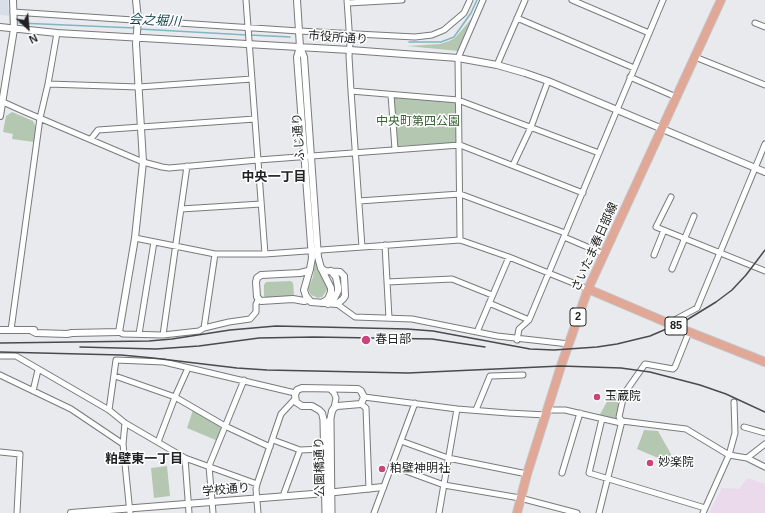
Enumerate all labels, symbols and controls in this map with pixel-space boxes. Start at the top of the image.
north arrow [8,8,48,48]
water label: 会之堀川 [129,12,181,30]
street label: 市役所通り [308,29,368,47]
text: N [27,32,39,46]
street label: ふじ通り [290,113,308,161]
park label: 中央町第四公園 [376,115,460,129]
district label: 中央一丁目 [242,169,306,185]
street label: さいたま春日部線 [569,200,621,294]
road number: 2 [570,308,586,326]
road number: 85 [665,317,687,335]
place label: 春日部 [375,333,411,347]
marker: 春日部 [360,334,372,346]
place label: 玉蔵院 [605,390,641,404]
marker: 玉蔵院 [592,392,602,402]
street label: 公園橋通り [312,437,328,497]
district label: 粕壁東一丁目 [105,451,183,467]
place label: 妙楽院 [658,456,694,470]
marker: 妙楽院 [645,458,655,468]
place label: 粕壁神明社 [390,462,450,476]
marker: 粕壁神明社 [377,464,387,474]
street label: 学校通り [201,481,251,499]

